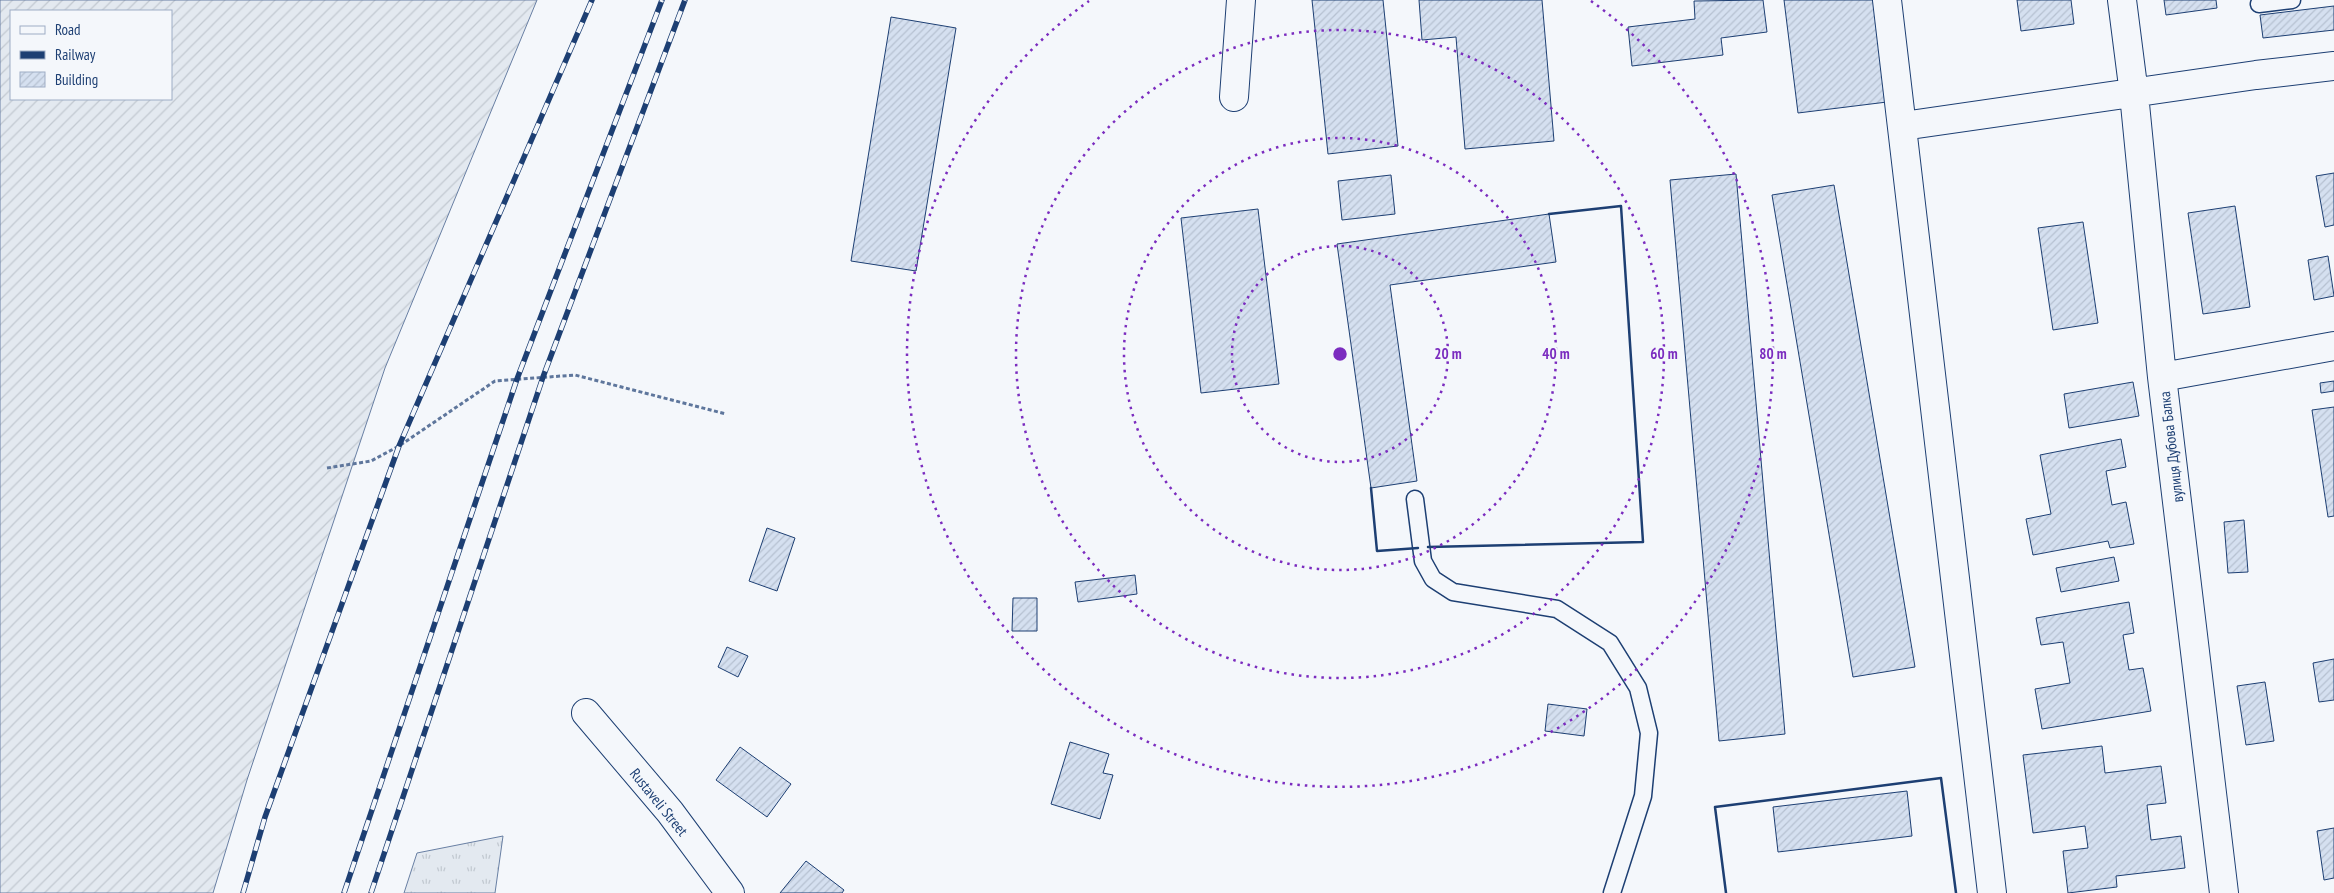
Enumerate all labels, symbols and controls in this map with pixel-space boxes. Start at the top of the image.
legend [10,10,172,100]
text: Road [55,20,81,39]
text: Railway [55,45,96,64]
text: Building [55,70,98,89]
text: 20 m [1434,344,1462,363]
text: 40 m [1542,344,1570,363]
text: 60 m [1650,344,1678,363]
text: 80 m [1759,344,1787,363]
centre of rings [1331,345,1349,363]
street label: вулиця Дубова Балка [2155,390,2187,504]
street label: Rustaveli Street [626,764,692,840]

